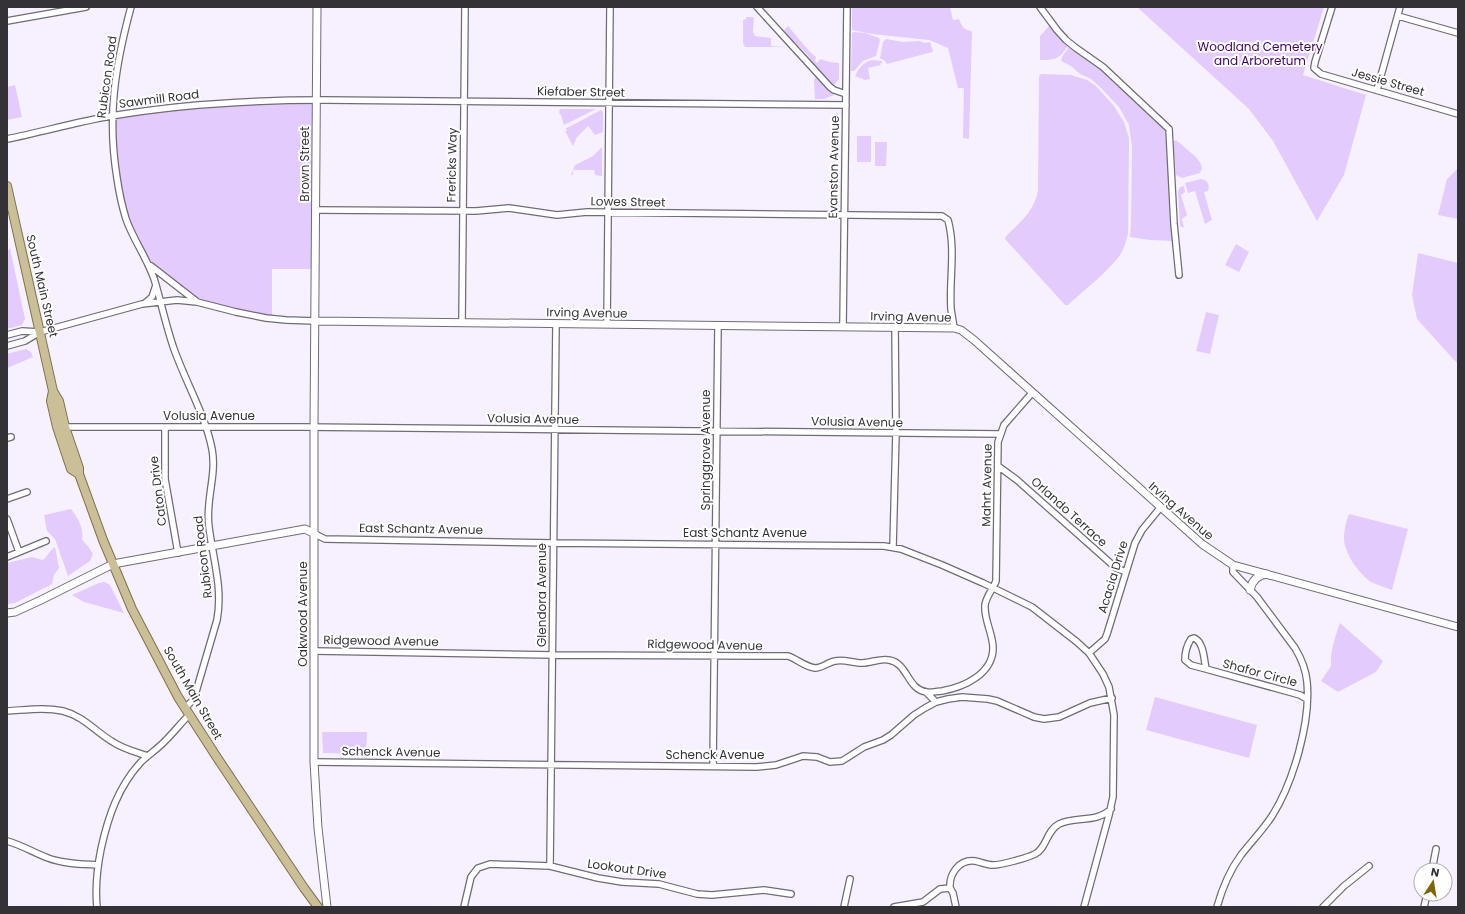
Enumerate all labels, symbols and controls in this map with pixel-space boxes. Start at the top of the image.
street label: Rubicon Road [92,35,121,119]
park label: Woodland Cemetery and Arboretum [1198,38,1323,69]
street label: Jessie Street [1350,63,1427,100]
street label: Kiefaber Street [537,82,625,101]
street label: Sawmill Road [118,85,200,112]
street label: Evanston Avenue [824,115,843,219]
street label: Brown Street [296,126,313,202]
street label: Frericks Way [442,127,461,203]
street label: Lowes Street [590,192,666,211]
street label: South Main Street [22,233,63,339]
street label: Irving Avenue [546,303,628,322]
street label: Irving Avenue [870,307,952,326]
street label: Springgrove Avenue [697,389,714,511]
street label: Volusia Avenue [163,407,255,424]
street label: Volusia Avenue [487,409,579,428]
street label: Volusia Avenue [811,412,903,431]
street label: Mahrt Avenue [977,443,996,527]
street label: Caton Drive [145,455,170,527]
street label: Orlando Terrace [1027,473,1111,551]
street label: Irving Avenue [1145,478,1218,544]
street label: Rubicon Road [189,515,216,599]
street label: East Schantz Avenue [359,519,483,538]
street label: East Schantz Avenue [683,524,807,541]
street label: Acacia Drive [1093,538,1132,615]
street label: Glendora Avenue [533,543,550,647]
street label: Oakwood Avenue [294,561,311,667]
street label: Ridgewood Avenue [323,631,439,650]
street label: Ridgewood Avenue [647,635,763,654]
street label: South Main Street [160,643,227,743]
street label: Shafor Circle [1221,654,1299,691]
street label: Schenck Avenue [341,742,441,761]
street label: Schenck Avenue [666,746,764,763]
street label: Lookout Drive [586,855,668,882]
north arrow [1413,862,1453,902]
text: N [1429,864,1441,881]

